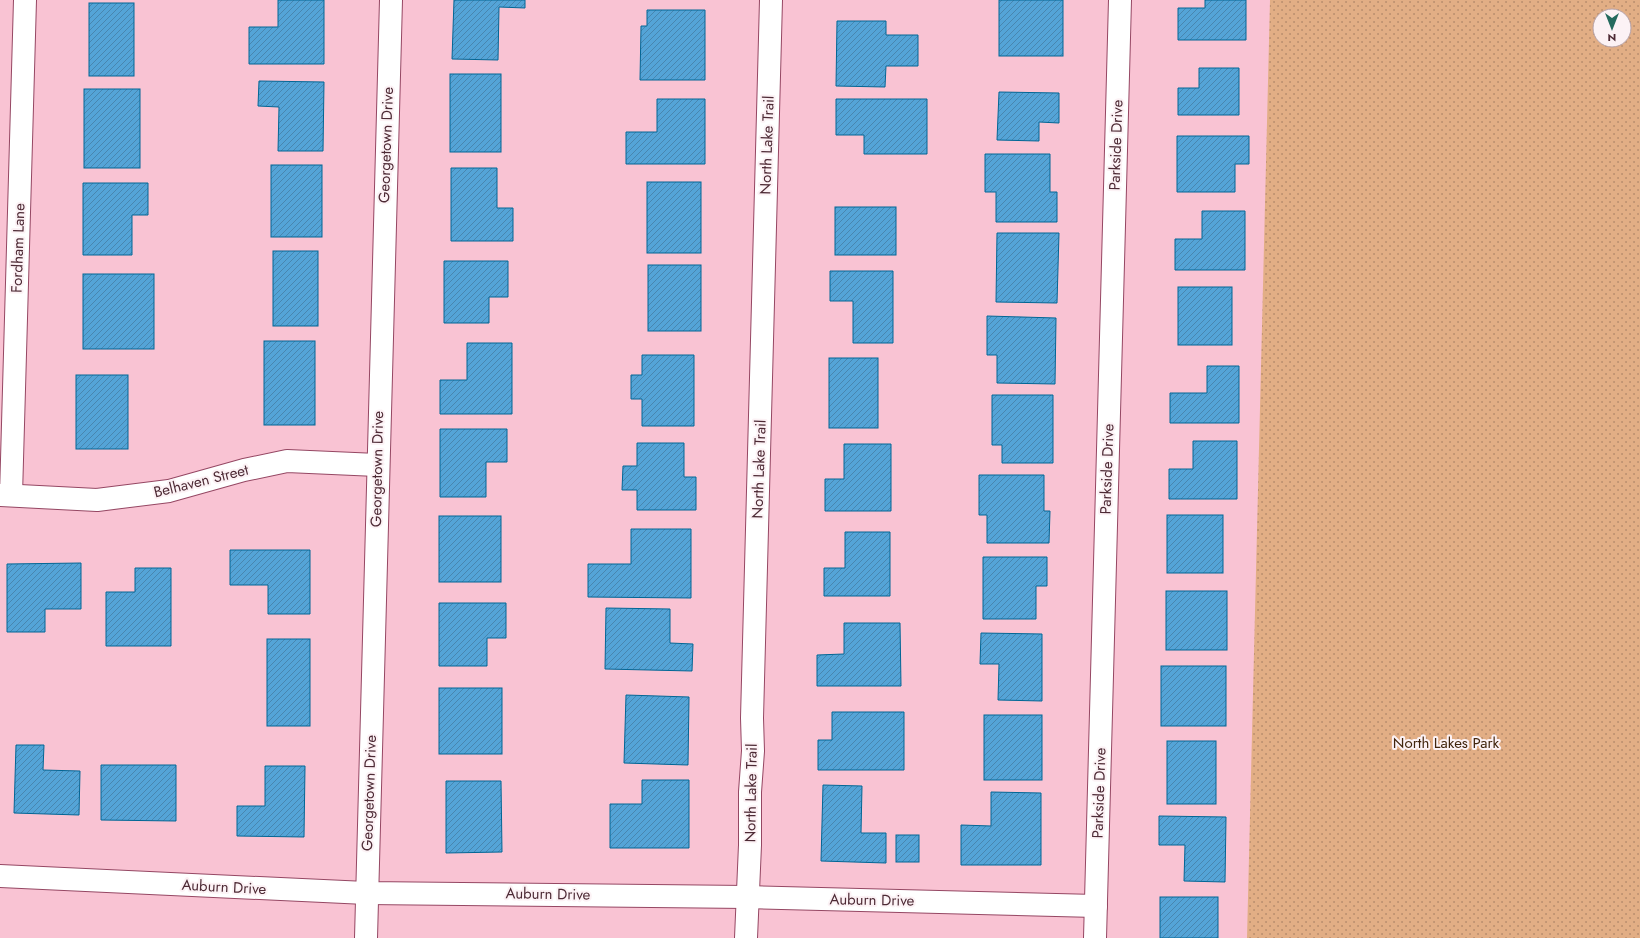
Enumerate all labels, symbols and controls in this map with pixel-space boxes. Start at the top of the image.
north arrow [1592,8,1632,48]
text: N [1608,30,1616,46]
street label: Georgetown Drive [373,86,399,203]
street label: North Lake Trail [754,95,780,195]
street label: Parkside Drive [1103,99,1129,191]
street label: Fordham Lane [5,202,31,293]
street label: Georgetown Drive [365,410,389,527]
street label: North Lake Trail [746,419,772,519]
street label: Parkside Drive [1094,423,1120,515]
street label: Belhaven Street [151,459,251,503]
park label: North Lakes Park [1393,732,1500,754]
street label: Georgetown Drive [356,734,382,851]
street label: North Lake Trail [739,743,763,843]
street label: Parkside Drive [1086,747,1112,839]
street label: Auburn Drive [181,874,267,900]
street label: Auburn Drive [505,882,591,906]
street label: Auburn Drive [829,888,915,912]

